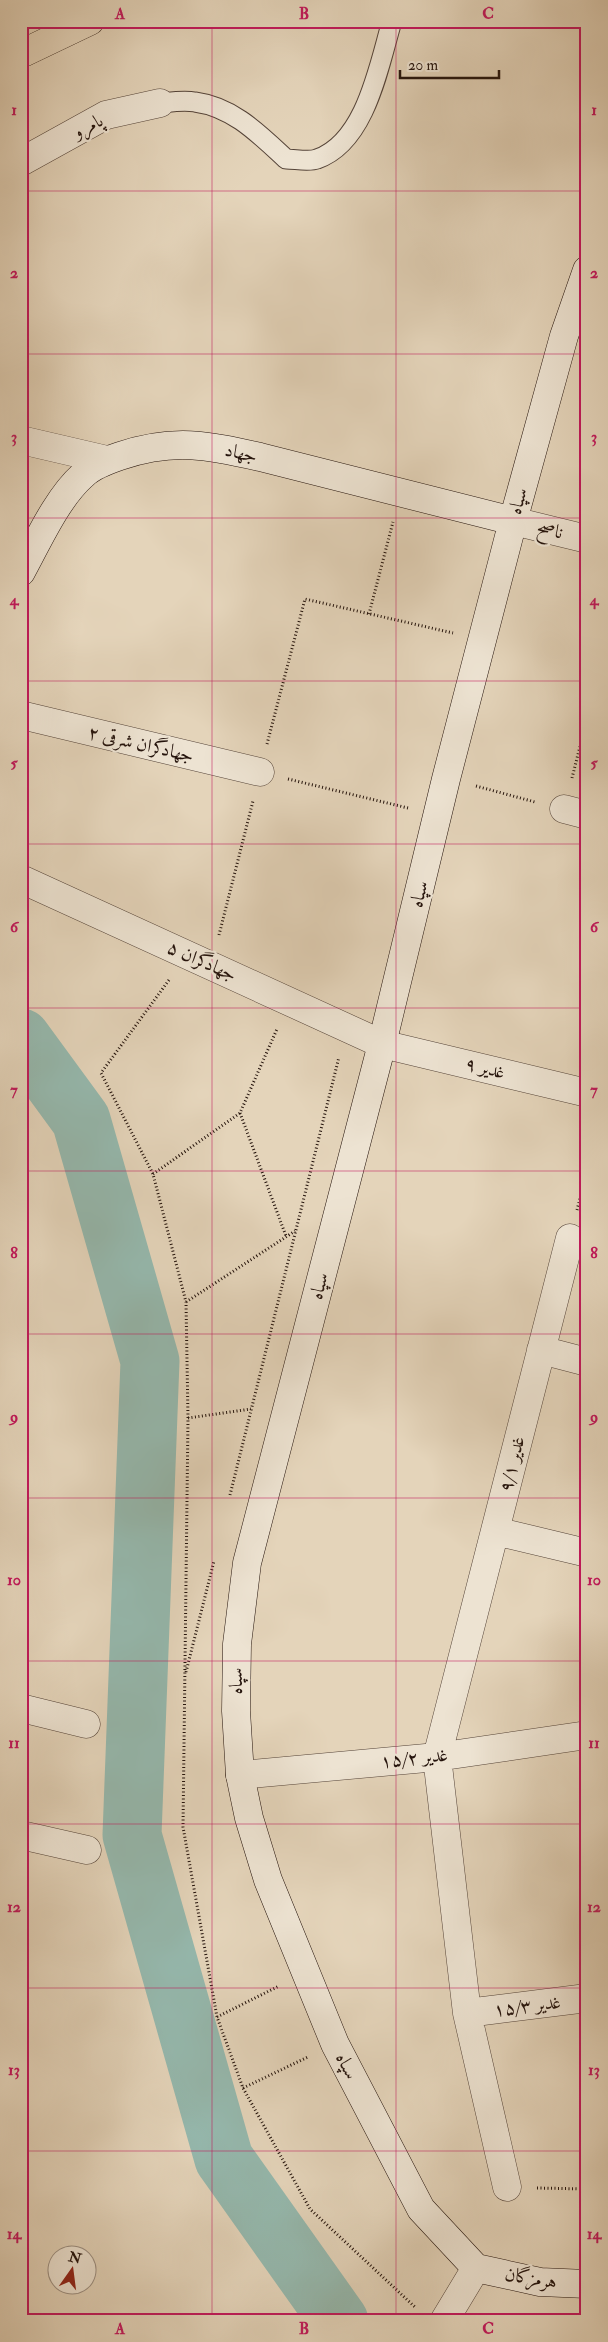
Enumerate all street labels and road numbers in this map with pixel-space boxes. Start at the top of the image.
street label: پامرو [67,108,109,146]
street label: جهاد [222,438,260,468]
street label: سپاه [503,485,533,517]
street label: ناصح [533,515,566,549]
street label: جهادگران شرقی ۲ [86,719,197,768]
street label: سپاه [404,878,434,910]
street label: جهادگران ۵ [164,934,241,987]
street label: غدیر ۹ [462,1051,508,1085]
street label: سپاه [304,1270,334,1302]
street label: غدیر ۹/۱ [494,1434,530,1494]
street label: سپاه [224,1667,248,1695]
street label: غدیر ۱۵/۲ [379,1743,449,1773]
street label: غدیر ۱۵/۳ [492,1990,562,2022]
street label: سپاه [330,2049,364,2083]
street label: هرمزگان [503,2262,559,2295]

